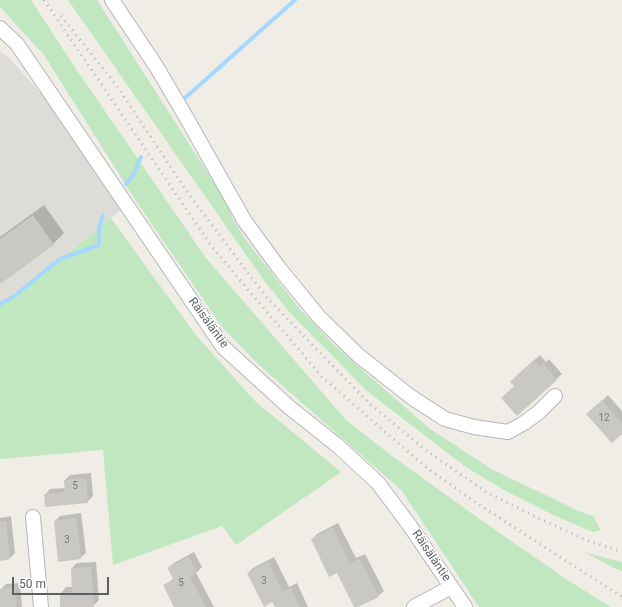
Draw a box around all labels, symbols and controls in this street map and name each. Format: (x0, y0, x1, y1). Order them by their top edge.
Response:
street label: Räisäläntie (185, 295, 231, 351)
house number: 12 (598, 412, 610, 424)
house number: 5 (72, 480, 78, 492)
street label: Räisäläntie (409, 528, 453, 584)
house number: 3 (64, 534, 70, 546)
scale bar (14, 569, 111, 595)
house number: 3 (261, 575, 267, 587)
text: 50 m (19, 577, 46, 591)
house number: 5 (178, 577, 184, 589)

